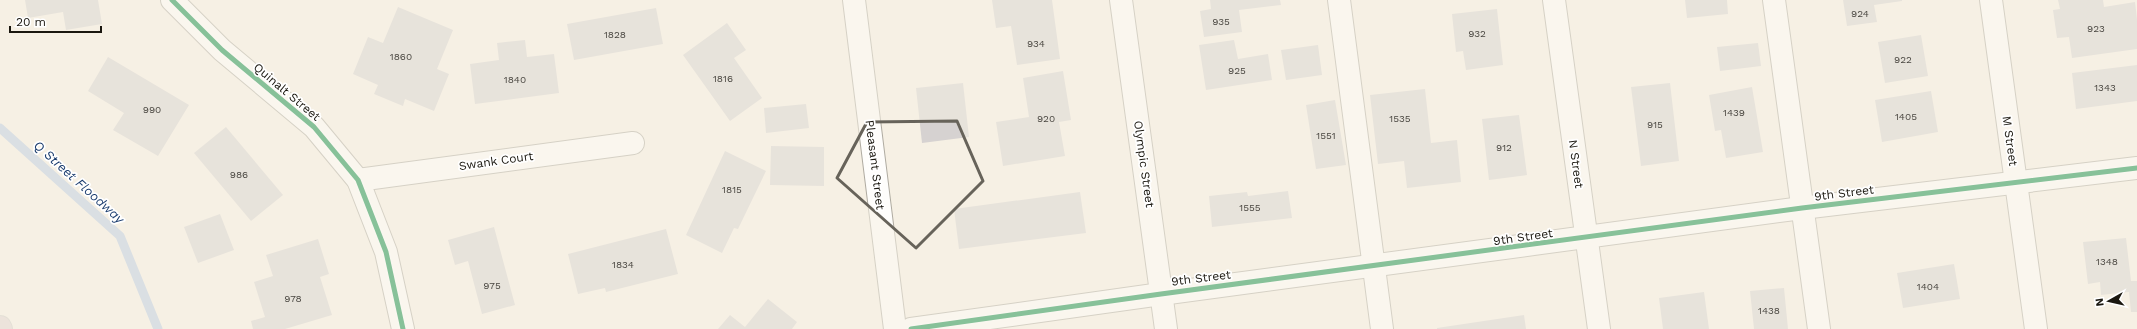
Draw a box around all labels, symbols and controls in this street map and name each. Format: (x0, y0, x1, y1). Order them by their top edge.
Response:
scale bar (10, 8, 101, 34)
house number: 924 (1851, 8, 1869, 19)
text: 20 m (16, 15, 46, 29)
house number: 935 (1212, 16, 1230, 27)
house number: 923 (2087, 23, 2105, 34)
house number: 932 (1468, 28, 1486, 39)
house number: 1828 (604, 29, 626, 40)
house number: 934 (1027, 38, 1045, 49)
house number: 1860 (390, 51, 412, 62)
house number: 922 (1894, 54, 1912, 65)
street label: Quinalt Street (251, 60, 323, 124)
house number: 925 (1228, 65, 1246, 76)
house number: 1816 (713, 73, 733, 84)
house number: 1840 (504, 74, 526, 85)
house number: 1343 (2094, 82, 2116, 93)
house number: 990 (143, 104, 161, 115)
house number: 1439 (1723, 107, 1745, 118)
house number: 1405 (1895, 111, 1917, 122)
house number: 920 (1037, 113, 1055, 124)
house number: 1535 (1389, 113, 1411, 124)
street label: M Street (2000, 115, 2020, 167)
street label: Pleasant Street (863, 119, 887, 211)
house number: 915 (1647, 119, 1663, 130)
street label: Olympic Street (1131, 120, 1157, 208)
house number: 1551 (1316, 130, 1336, 141)
water label: Q Street Floodway (31, 138, 128, 227)
street label: N Street (1566, 139, 1586, 189)
house number: 912 (1496, 142, 1512, 153)
street label: Swank Court (458, 149, 534, 173)
house number: 986 (230, 169, 248, 180)
street label: 9th Street (1813, 182, 1875, 204)
house number: 1815 (722, 184, 742, 195)
house number: 1555 (1239, 202, 1261, 213)
street label: 9th Street (1492, 226, 1554, 248)
house number: 1348 (2096, 256, 2118, 267)
house number: 1834 (612, 259, 634, 270)
street label: 9th Street (1170, 267, 1232, 289)
house number: 975 (483, 280, 501, 291)
house number: 1404 (1917, 281, 1939, 292)
north arrow (2089, 281, 2129, 321)
house number: 978 (284, 293, 302, 304)
text: N (2093, 297, 2107, 307)
house number: 1438 (1758, 305, 1780, 316)

